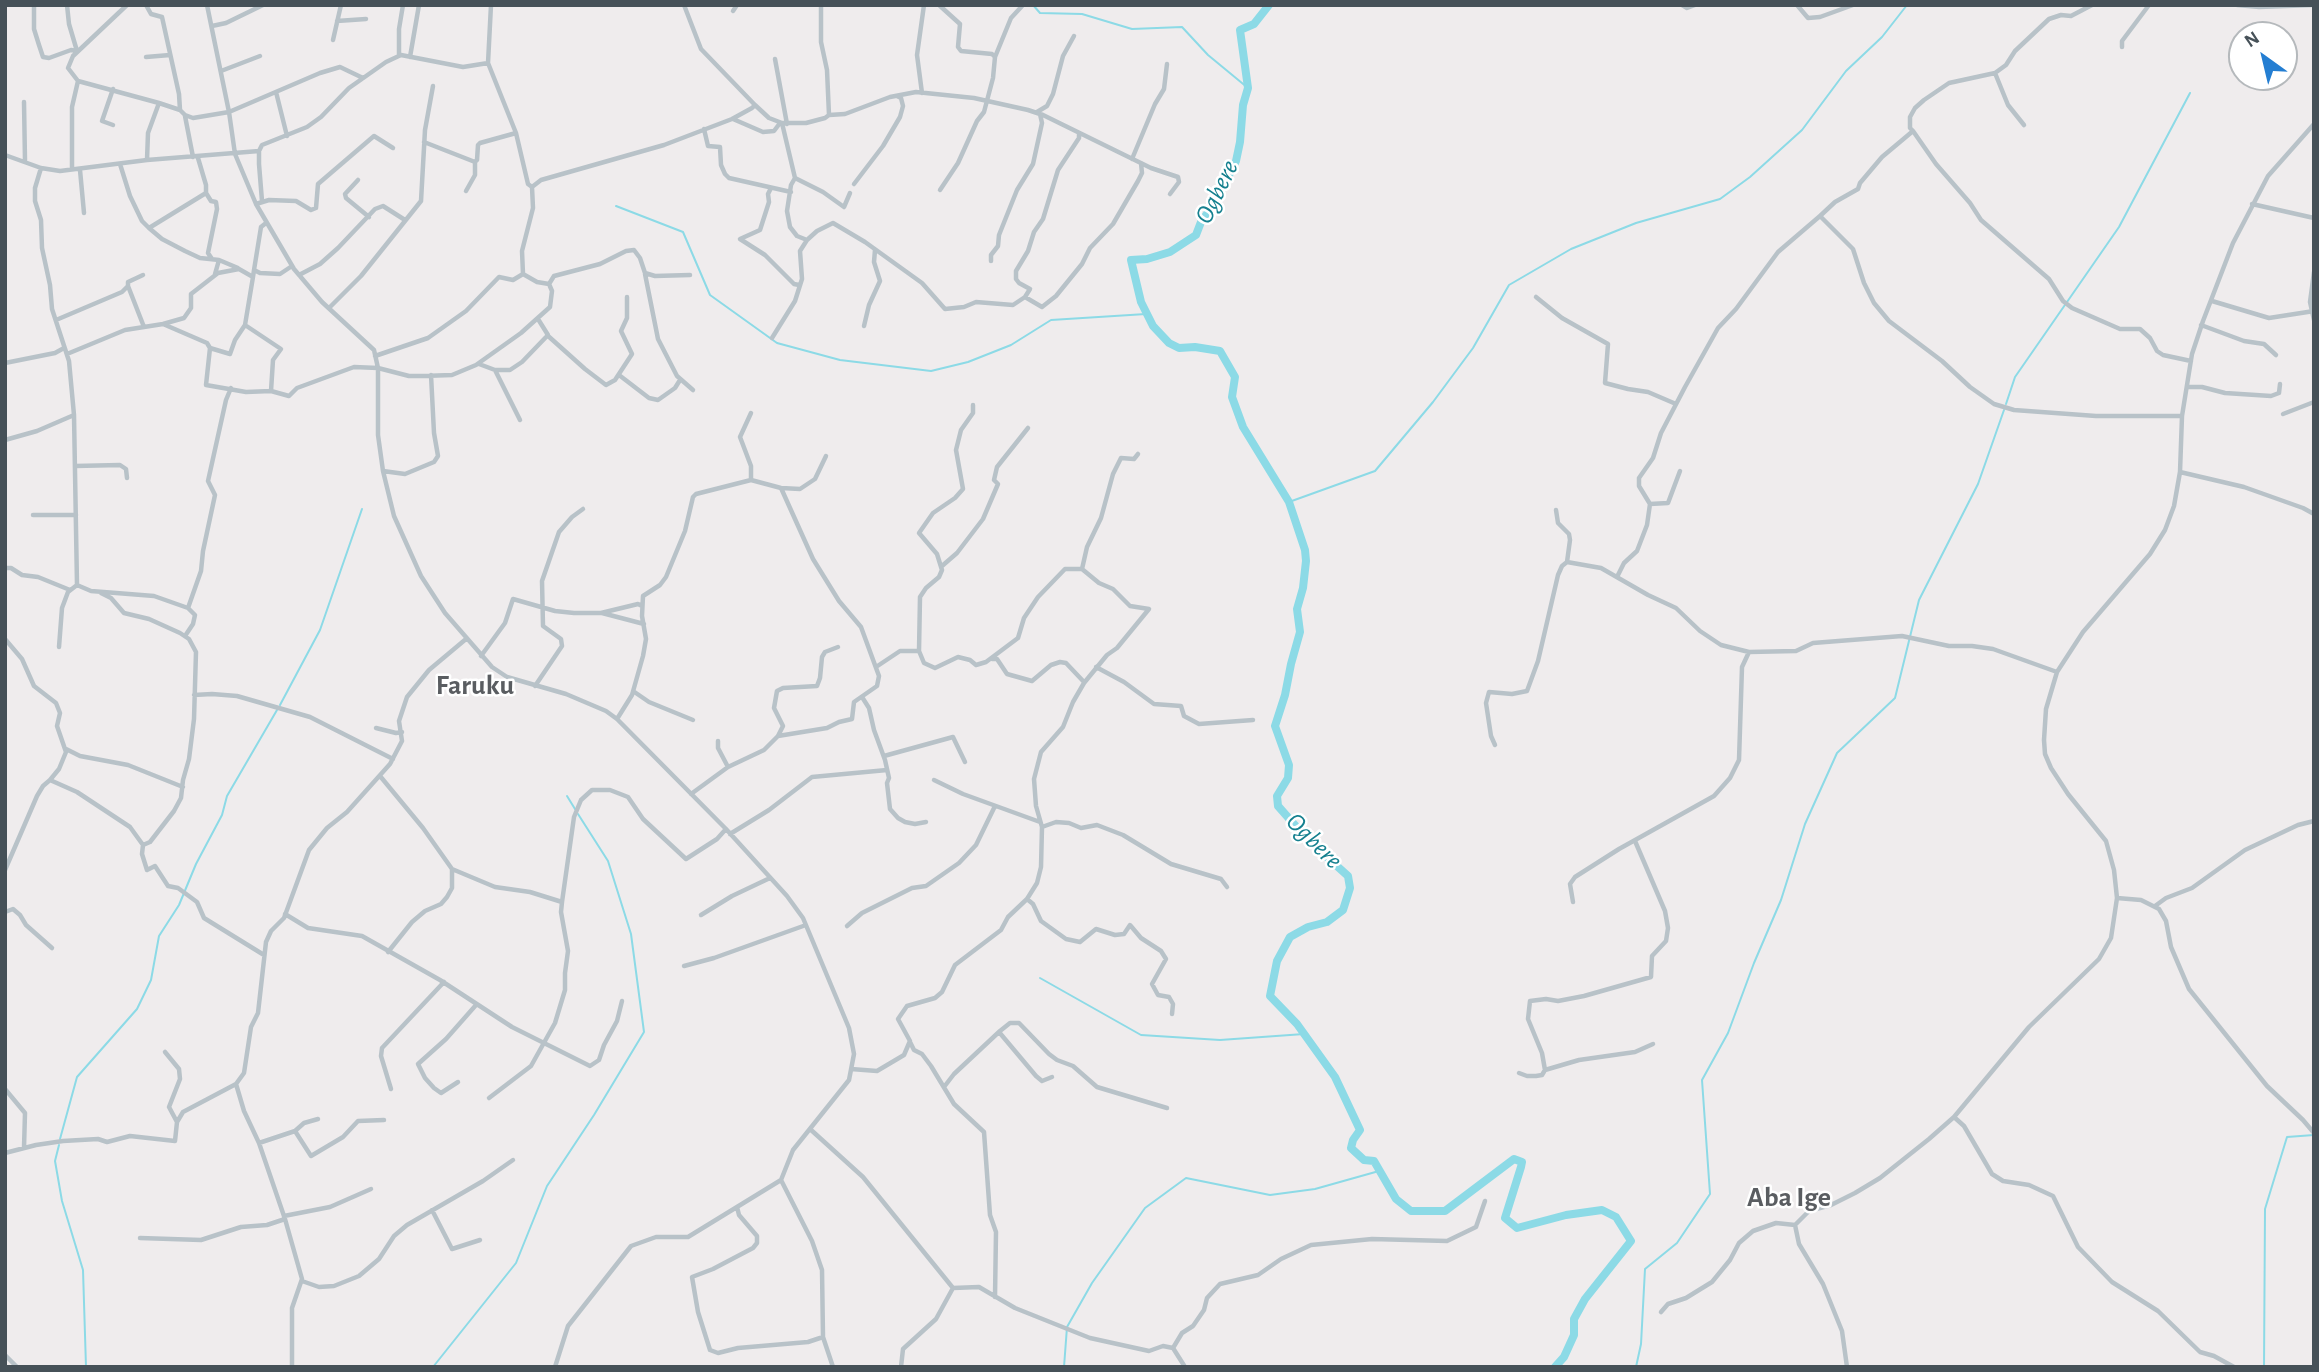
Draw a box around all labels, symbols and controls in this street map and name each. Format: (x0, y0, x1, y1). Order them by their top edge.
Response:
north arrow (2228, 21, 2298, 91)
text: N (2241, 28, 2263, 51)
water label: Ogbere (1188, 155, 1246, 229)
district label: Faruku (436, 669, 514, 703)
water label: Ogbere (1279, 806, 1349, 876)
district label: Aba Ige (1747, 1181, 1831, 1215)

